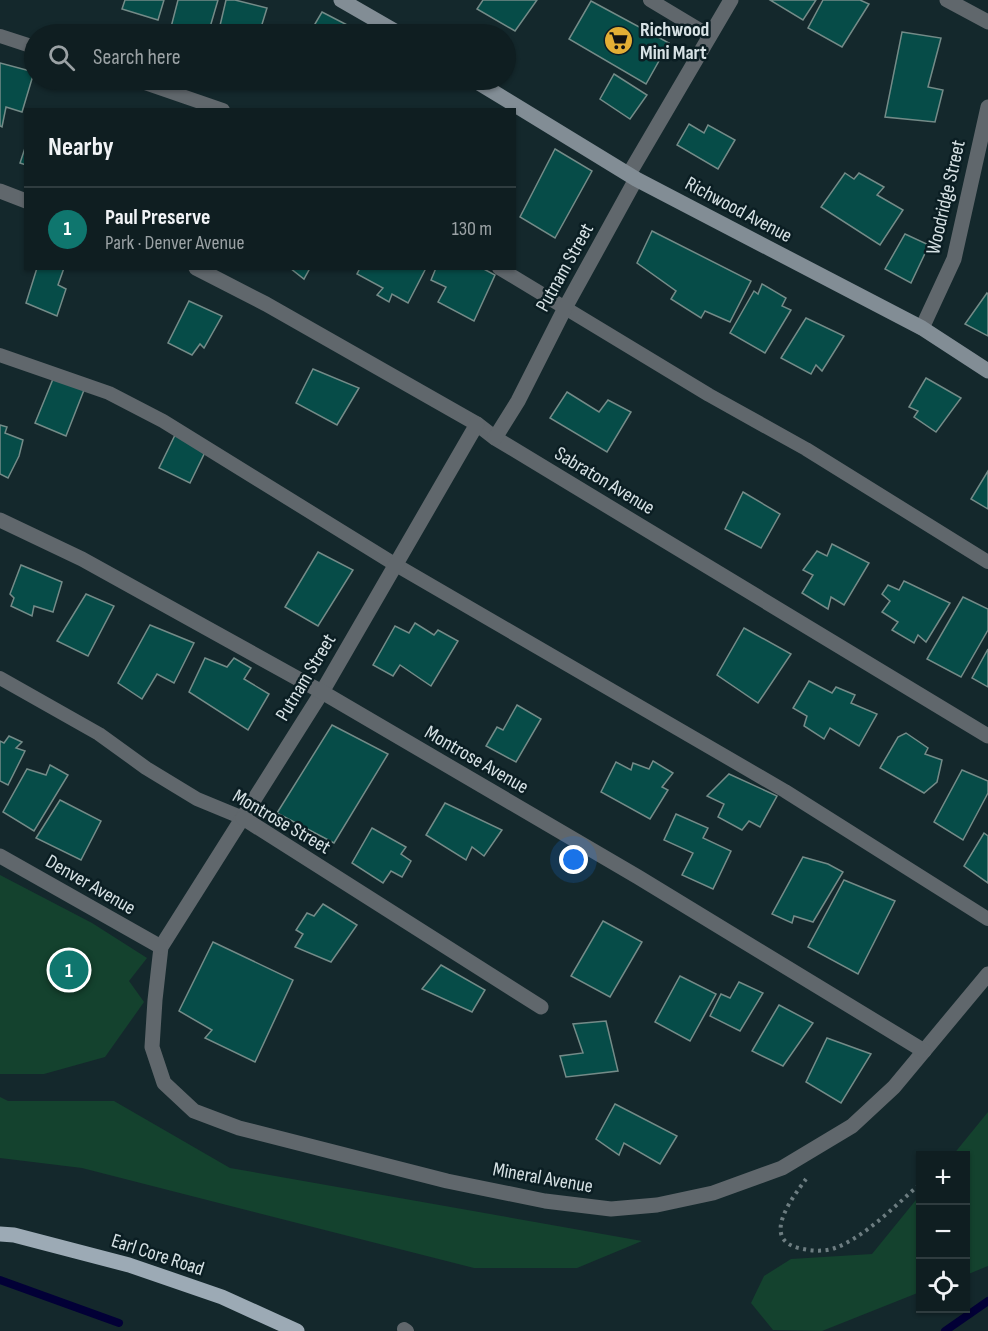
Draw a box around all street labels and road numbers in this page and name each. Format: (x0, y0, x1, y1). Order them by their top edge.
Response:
street label: Woodridge Street (921, 138, 971, 257)
street label: Richwood Avenue (681, 172, 796, 248)
street label: Putnam Street (531, 219, 599, 316)
street label: Sabraton Avenue (550, 442, 659, 520)
street label: Putnam Street (270, 630, 341, 725)
street label: Montrose Avenue (420, 720, 533, 799)
street label: Montrose Street (228, 784, 335, 860)
street label: Denver Avenue (41, 850, 140, 920)
street label: Mineral Avenue (491, 1157, 595, 1199)
street label: Earl Core Road (108, 1229, 207, 1281)

